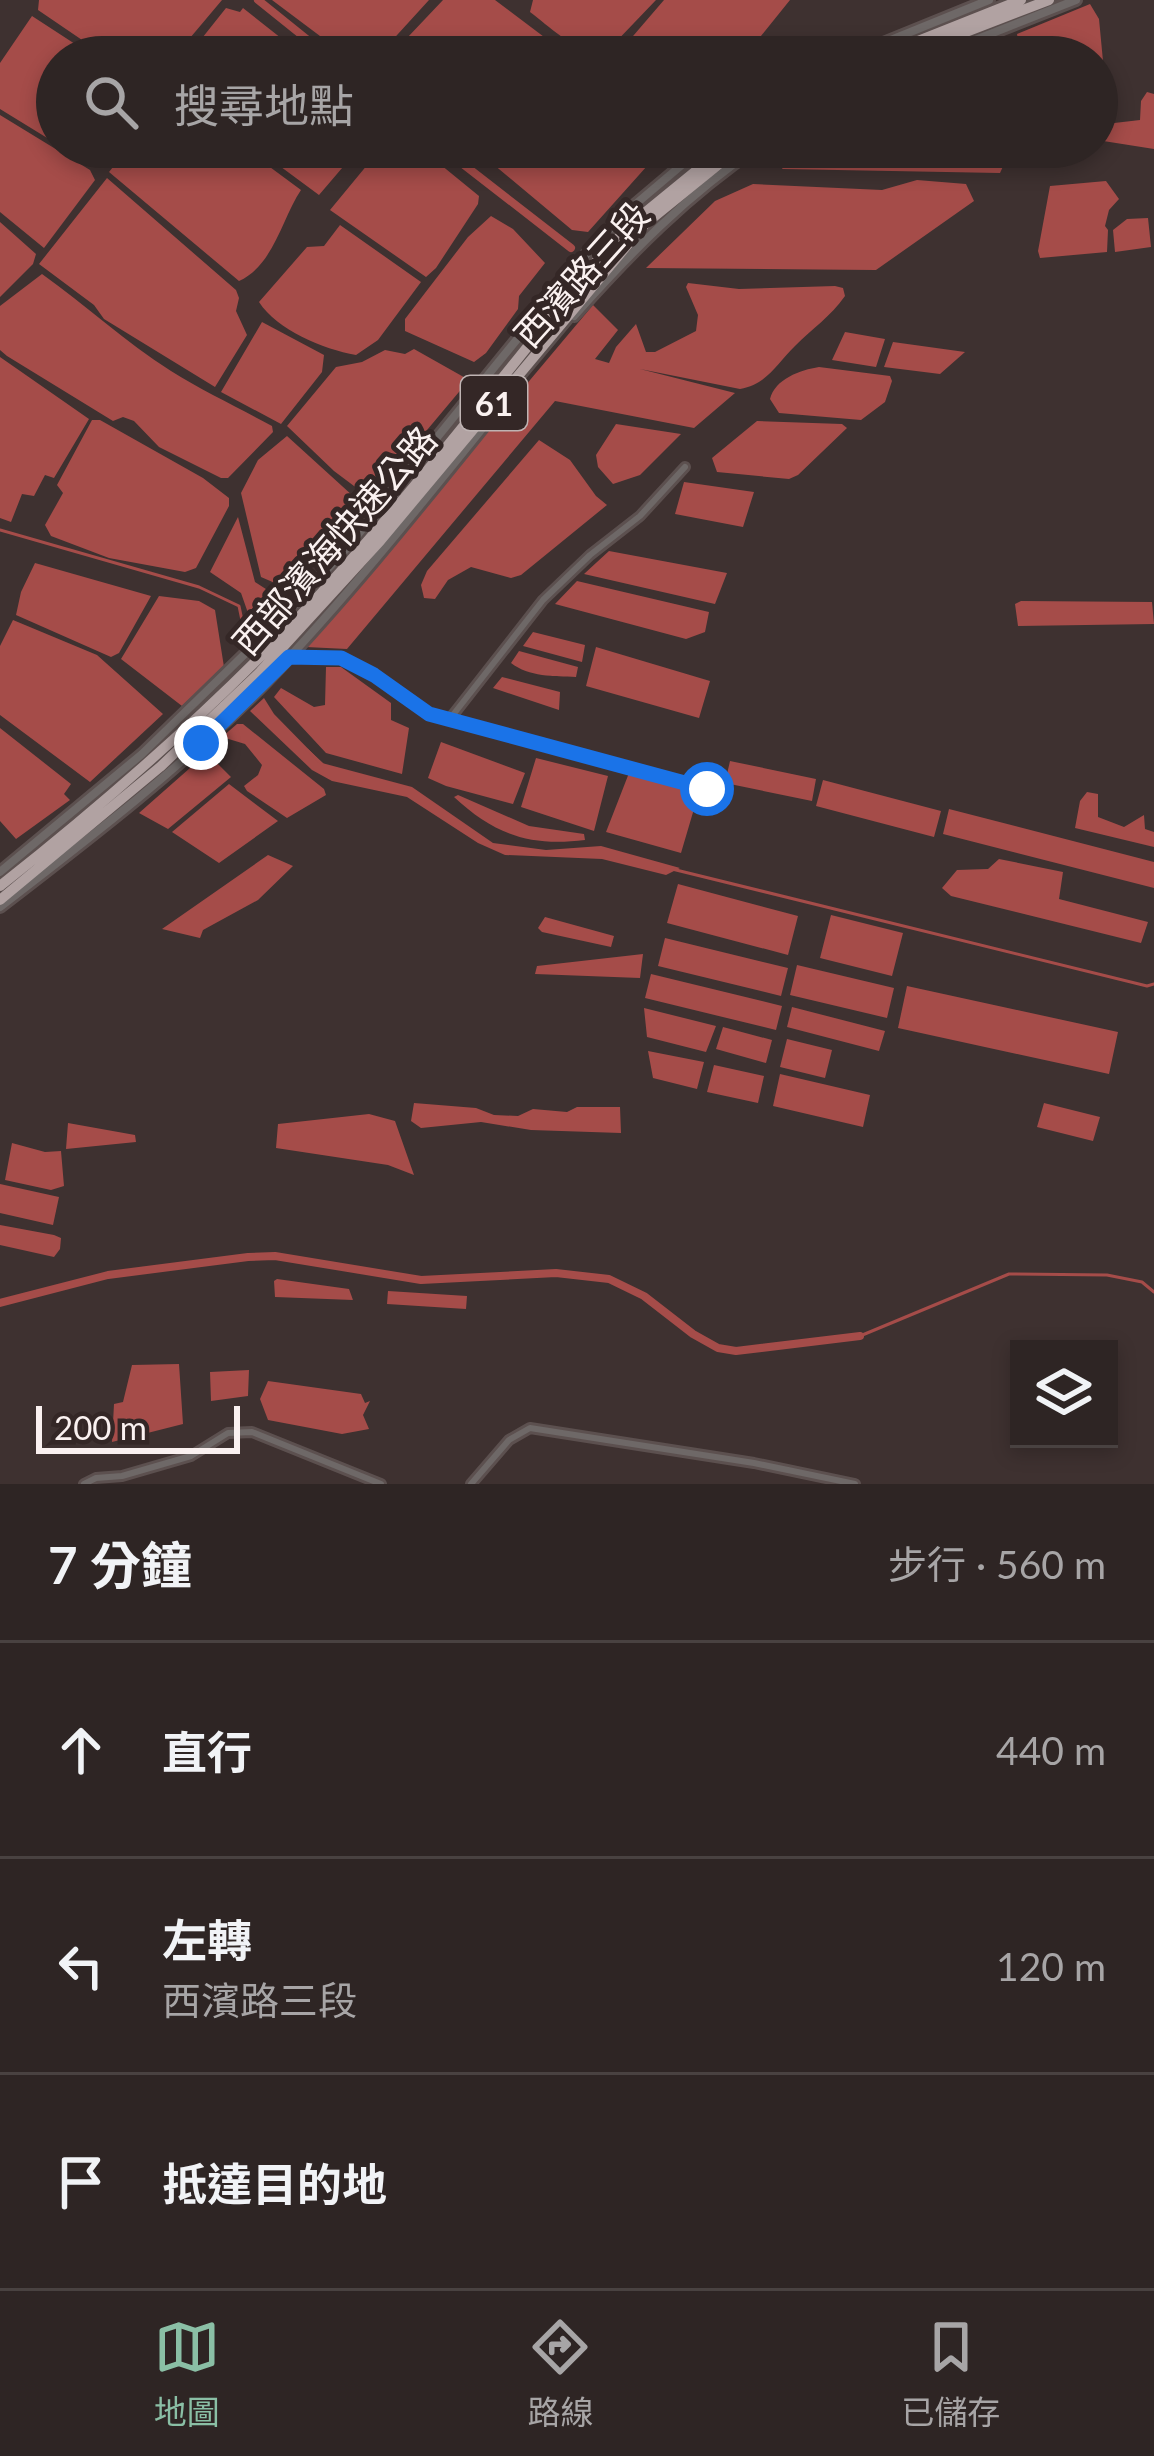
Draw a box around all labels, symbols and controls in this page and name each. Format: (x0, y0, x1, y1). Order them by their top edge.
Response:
search box (36, 36, 1118, 168)
icon: search (78, 69, 144, 135)
text: 搜尋地點 (174, 78, 354, 132)
street label: 西濱路三段 (504, 192, 658, 356)
road number: 61 (461, 376, 527, 430)
street label: 西部濱海快速公路 (223, 417, 445, 663)
route end (174, 716, 228, 770)
route start (680, 762, 734, 816)
map controls (1010, 1340, 1118, 1448)
button: layers (1010, 1340, 1118, 1448)
scale bar (36, 1400, 240, 1453)
text: 200 m (54, 1407, 147, 1447)
text: 7 分鐘 (48, 1534, 192, 1595)
text: 步行 · 560 m (888, 1541, 1106, 1587)
icon: ahead (48, 1717, 114, 1783)
text: 直行 (162, 1725, 252, 1779)
text: 440 m (996, 1727, 1106, 1773)
text: 左轉 (162, 1913, 252, 1967)
icon: left (48, 1933, 114, 1999)
text: 120 m (996, 1943, 1106, 1989)
text: 西濱路三段 (162, 1977, 357, 2023)
icon: arrive (48, 2149, 114, 2215)
text: 抵達目的地 (162, 2157, 387, 2211)
tab: 地圖 (154, 2314, 220, 2434)
tab: 路線 (527, 2314, 593, 2434)
tab: 已儲存 (901, 2314, 1000, 2434)

